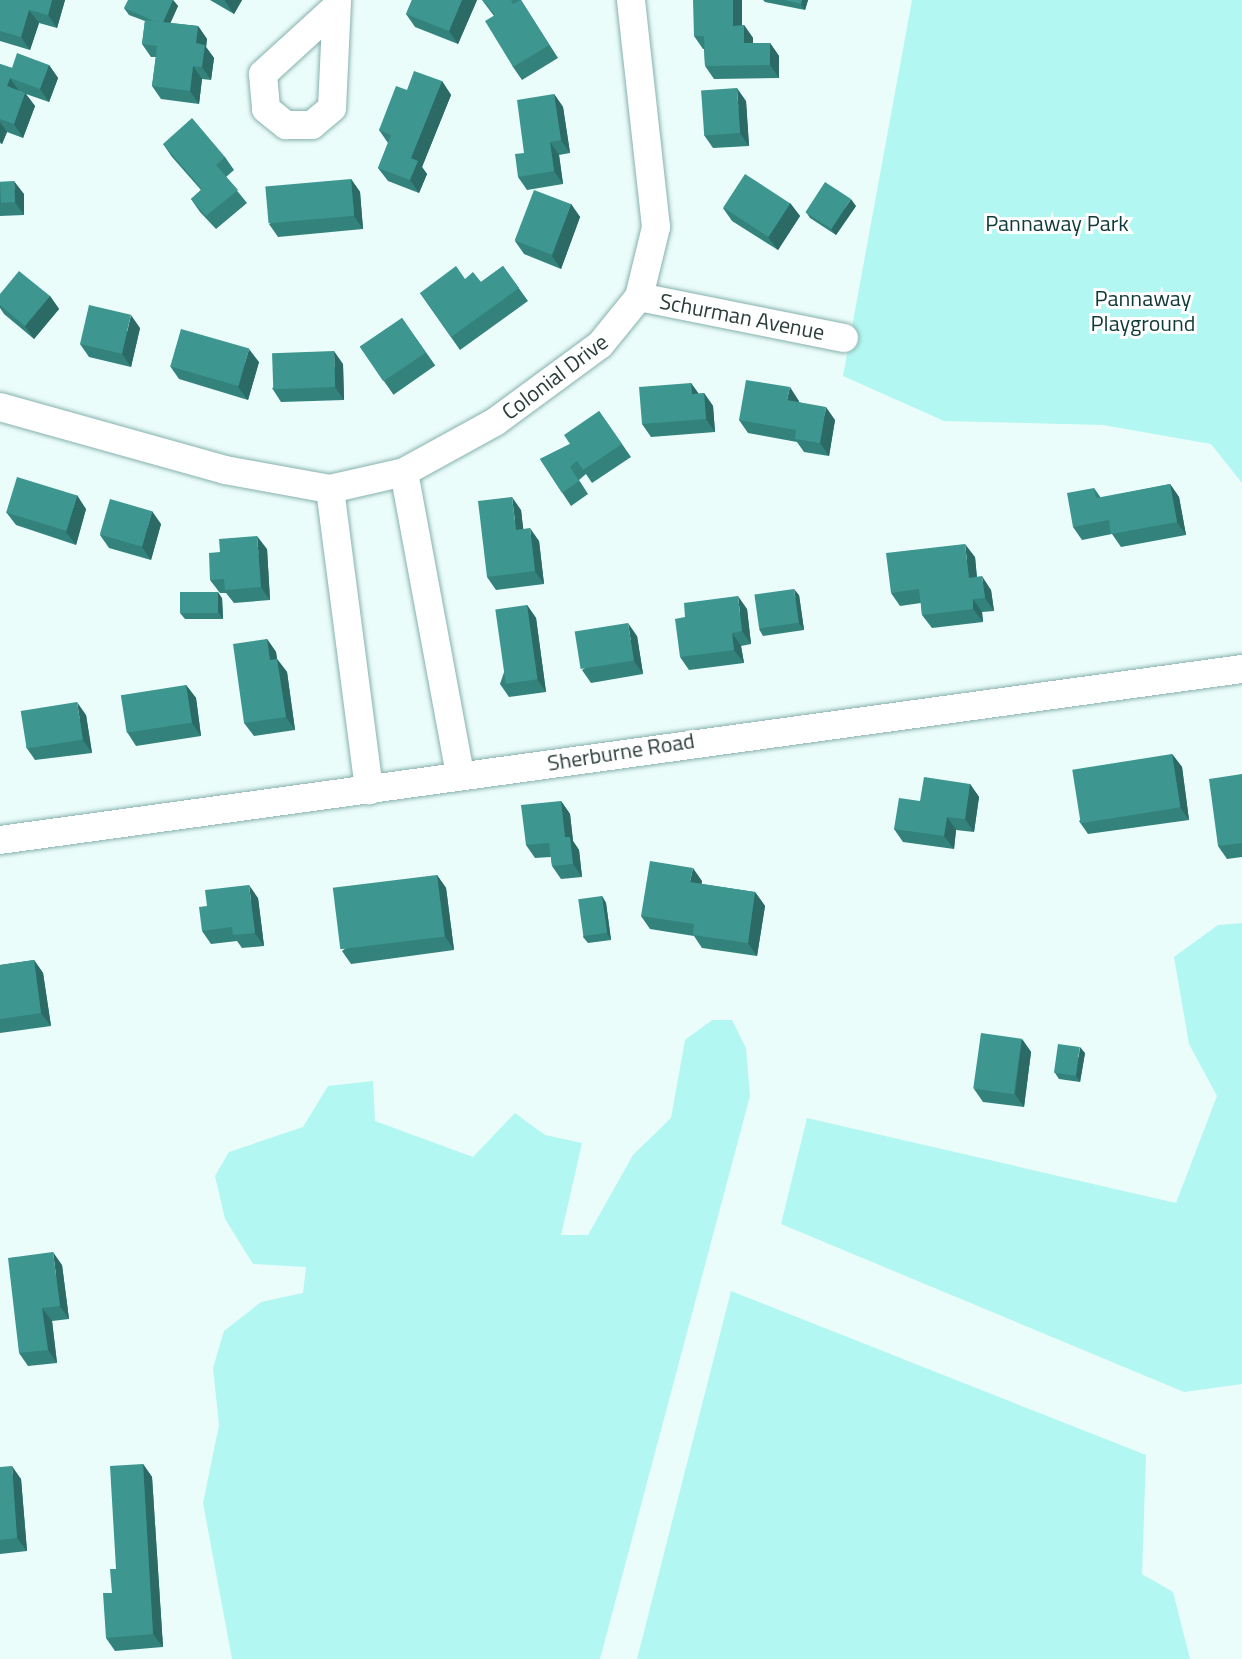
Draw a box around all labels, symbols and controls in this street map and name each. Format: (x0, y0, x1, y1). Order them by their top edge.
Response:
park label: Pannaway Park (985, 211, 1129, 237)
park label: Pannaway Playground (1091, 285, 1195, 336)
street label: Schurman Avenue (657, 288, 827, 346)
street label: Colonial Drive (497, 329, 613, 425)
street label: Sherburne Road (545, 727, 697, 777)

